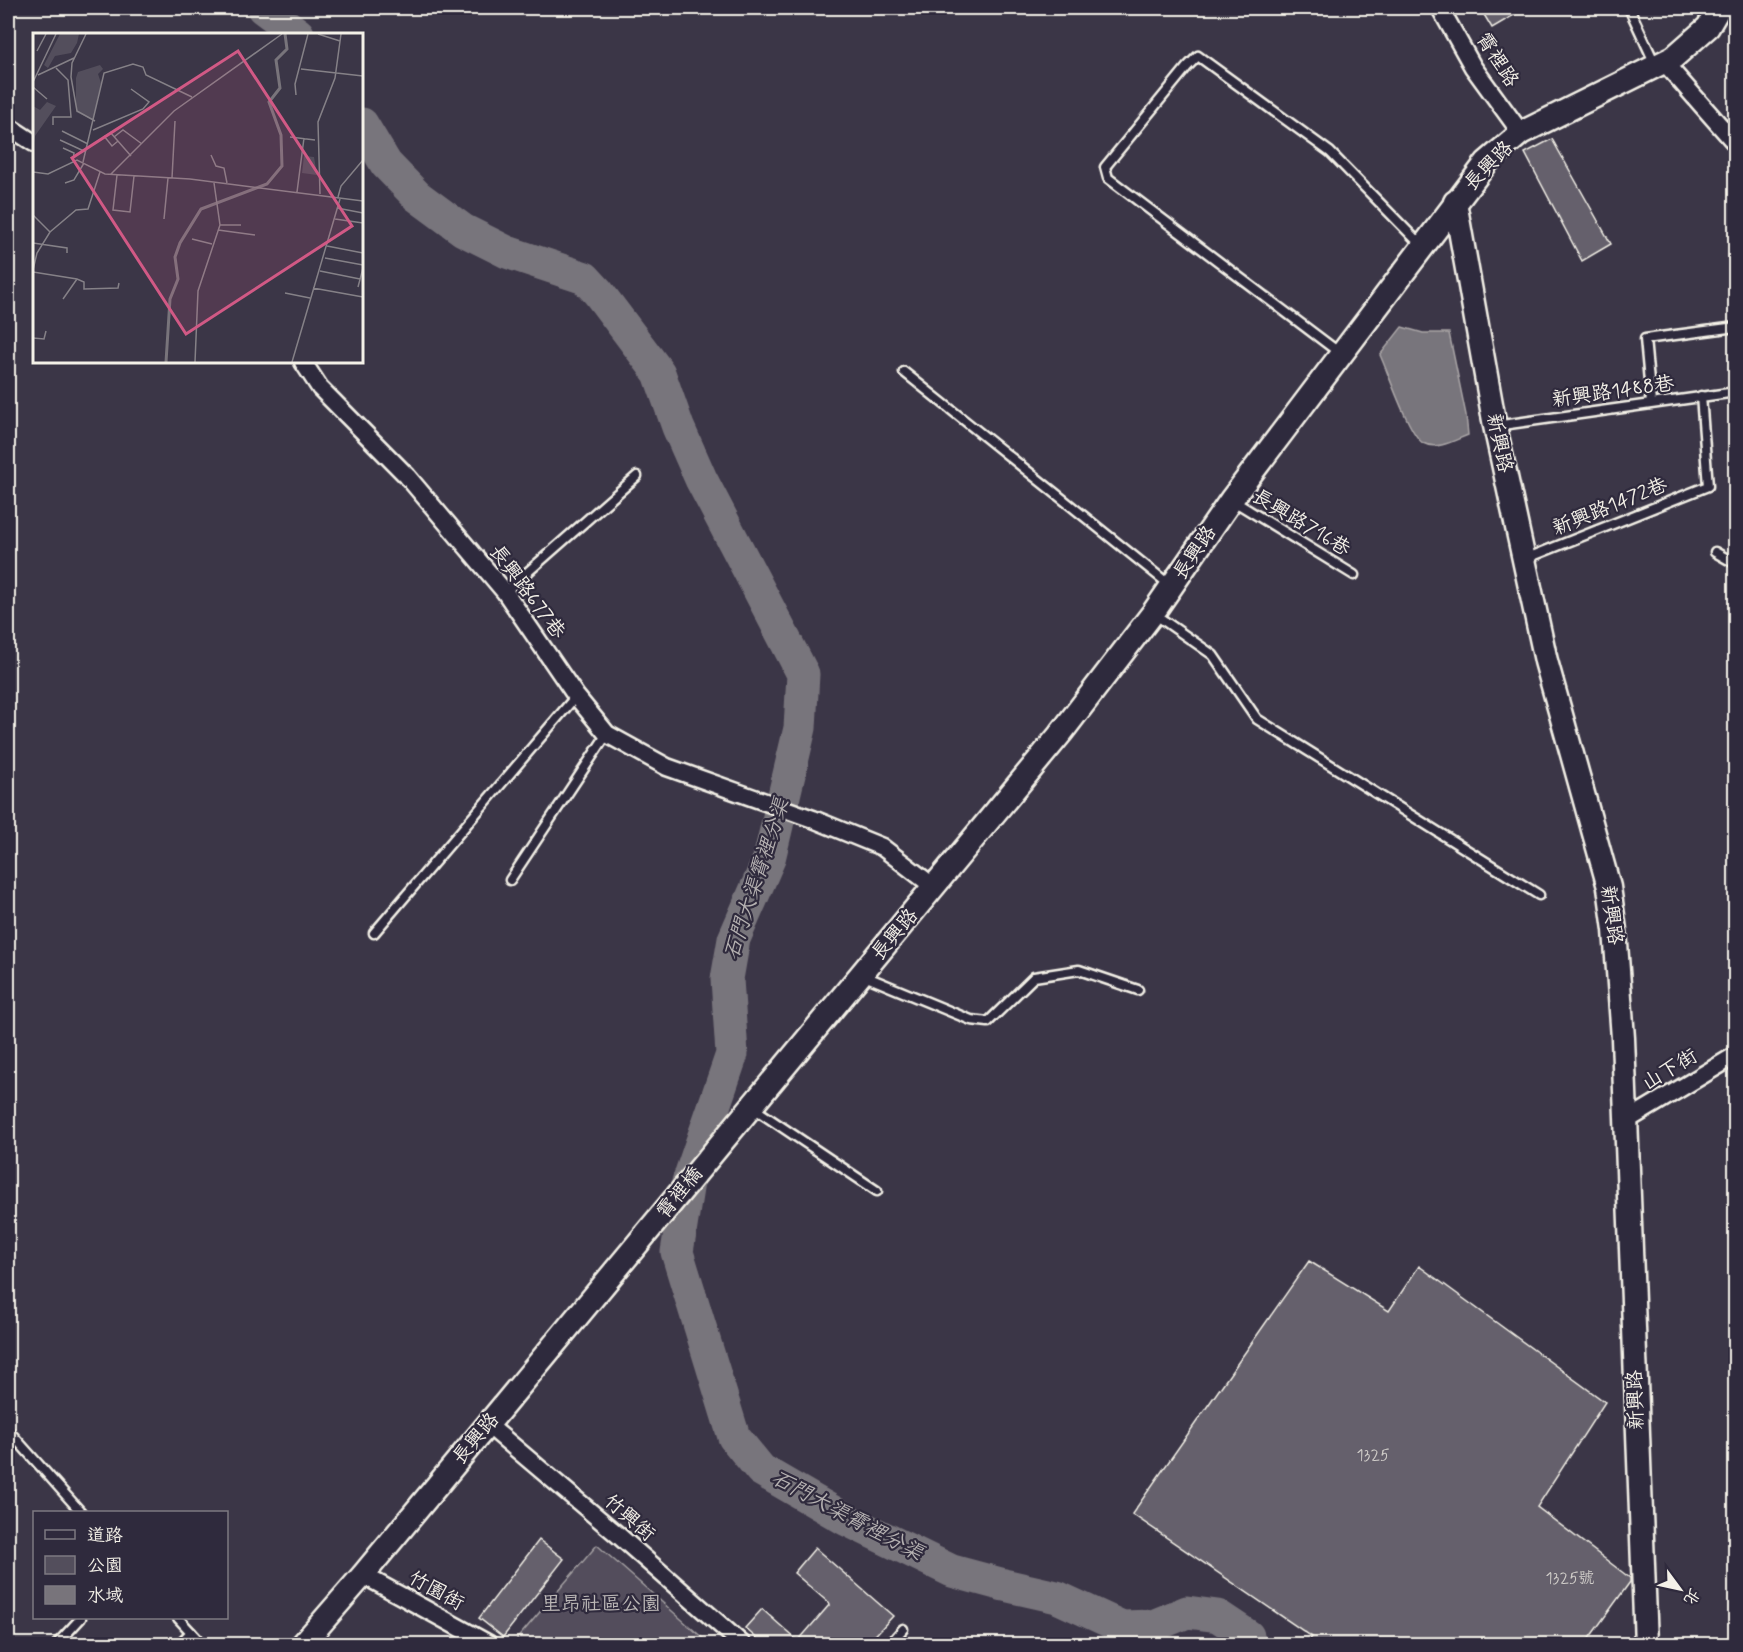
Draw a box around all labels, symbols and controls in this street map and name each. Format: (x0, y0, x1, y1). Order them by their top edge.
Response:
street label: 霄裡路 (1469, 27, 1525, 93)
inset map (33, 33, 363, 363)
street label: 長興路 (1458, 134, 1520, 197)
street label: 新興路1488巷 (1550, 370, 1677, 414)
street label: 新興路 (1480, 411, 1519, 476)
street label: 新興路1472巷 (1548, 471, 1673, 542)
street label: 長興路716巷 (1247, 483, 1356, 563)
street label: 長興路 (1167, 520, 1224, 585)
street label: 長興路677巷 (483, 539, 572, 645)
water label: 石門大渠霄裡分渠 (718, 793, 797, 963)
street label: 新興路 (1593, 883, 1629, 948)
street label: 長興路 (865, 903, 925, 967)
street label: 山下街 (1637, 1043, 1703, 1097)
street label: 霄裡橋 (651, 1161, 709, 1225)
street label: 新興路 (1621, 1369, 1651, 1430)
street label: 長興路 (446, 1407, 506, 1471)
house number: 1325 (1356, 1445, 1390, 1466)
water label: 石門大渠霄裡分渠 (766, 1464, 930, 1569)
street label: 竹興街 (598, 1488, 660, 1548)
legend (33, 1511, 228, 1619)
text: 道路 (87, 1524, 123, 1548)
text: 公園 (87, 1554, 123, 1578)
north arrow (1650, 1559, 1710, 1619)
street label: 竹園街 (403, 1565, 469, 1617)
house number: 1325號 (1545, 1568, 1595, 1589)
text: 水域 (87, 1584, 123, 1608)
text: 北 (1678, 1584, 1704, 1609)
park label: 里昂社區公園 (541, 1591, 661, 1618)

